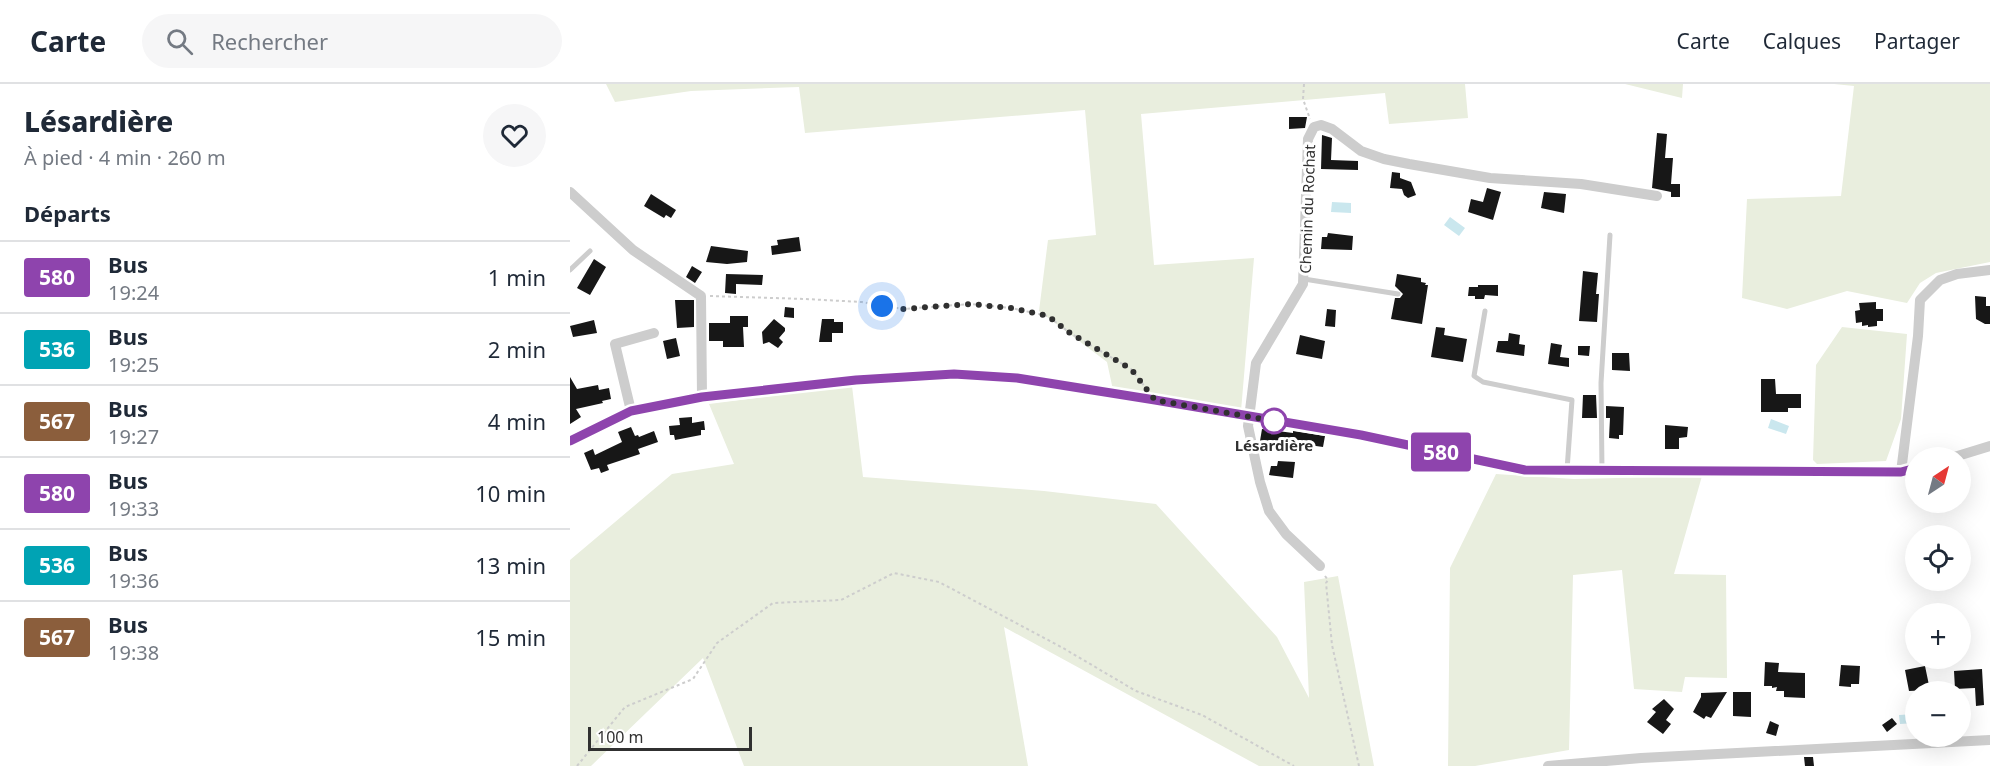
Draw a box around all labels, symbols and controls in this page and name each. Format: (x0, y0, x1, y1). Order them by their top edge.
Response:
search box (142, 14, 562, 68)
text: Carte (30, 22, 106, 60)
icon: search (163, 25, 196, 58)
text: Rechercher (211, 26, 328, 56)
text: Carte (1677, 27, 1730, 55)
text: Calques (1763, 27, 1841, 55)
text: Partager (1874, 27, 1960, 55)
text: Lésardière (24, 102, 173, 140)
button: heart (483, 104, 546, 167)
street label: Chemin du Rochat (1295, 143, 1319, 274)
text: À pied · 4 min · 260 m (24, 144, 226, 171)
text: Départs (24, 198, 111, 228)
text: Bus (108, 249, 148, 279)
text: 1 min (488, 262, 546, 292)
text: 580 (39, 263, 75, 291)
text: 19:24 (108, 279, 159, 306)
your location (867, 291, 897, 321)
text: Bus (108, 321, 148, 351)
text: 2 min (488, 334, 546, 364)
text: 536 (39, 335, 75, 363)
text: 19:25 (108, 351, 159, 378)
text: Bus (108, 393, 148, 423)
text: 4 min (488, 406, 546, 436)
text: 567 (39, 407, 75, 435)
marker: Lésardière (1261, 408, 1287, 434)
text: 19:27 (108, 423, 159, 450)
line badge: 580 (1406, 432, 1476, 472)
place label: Lésardière (1235, 435, 1313, 455)
text: 580 (1423, 438, 1459, 466)
north arrow (1905, 447, 1971, 513)
map controls (1905, 447, 1971, 747)
text: Bus (108, 465, 148, 495)
text: 10 min (475, 478, 546, 508)
text: 580 (39, 479, 75, 507)
text: 19:33 (108, 495, 159, 522)
button: locate (1905, 525, 1971, 591)
text: Bus (108, 537, 148, 567)
text: 13 min (475, 550, 546, 580)
text: 536 (39, 551, 75, 579)
text: 19:36 (108, 567, 159, 594)
button: + (1905, 603, 1971, 669)
text: Bus (108, 609, 148, 639)
text: 15 min (475, 622, 546, 652)
text: 567 (39, 623, 75, 651)
text: 19:38 (108, 639, 159, 666)
button: − (1905, 681, 1971, 747)
scale bar (588, 724, 752, 752)
text: 100 m (597, 726, 644, 748)

